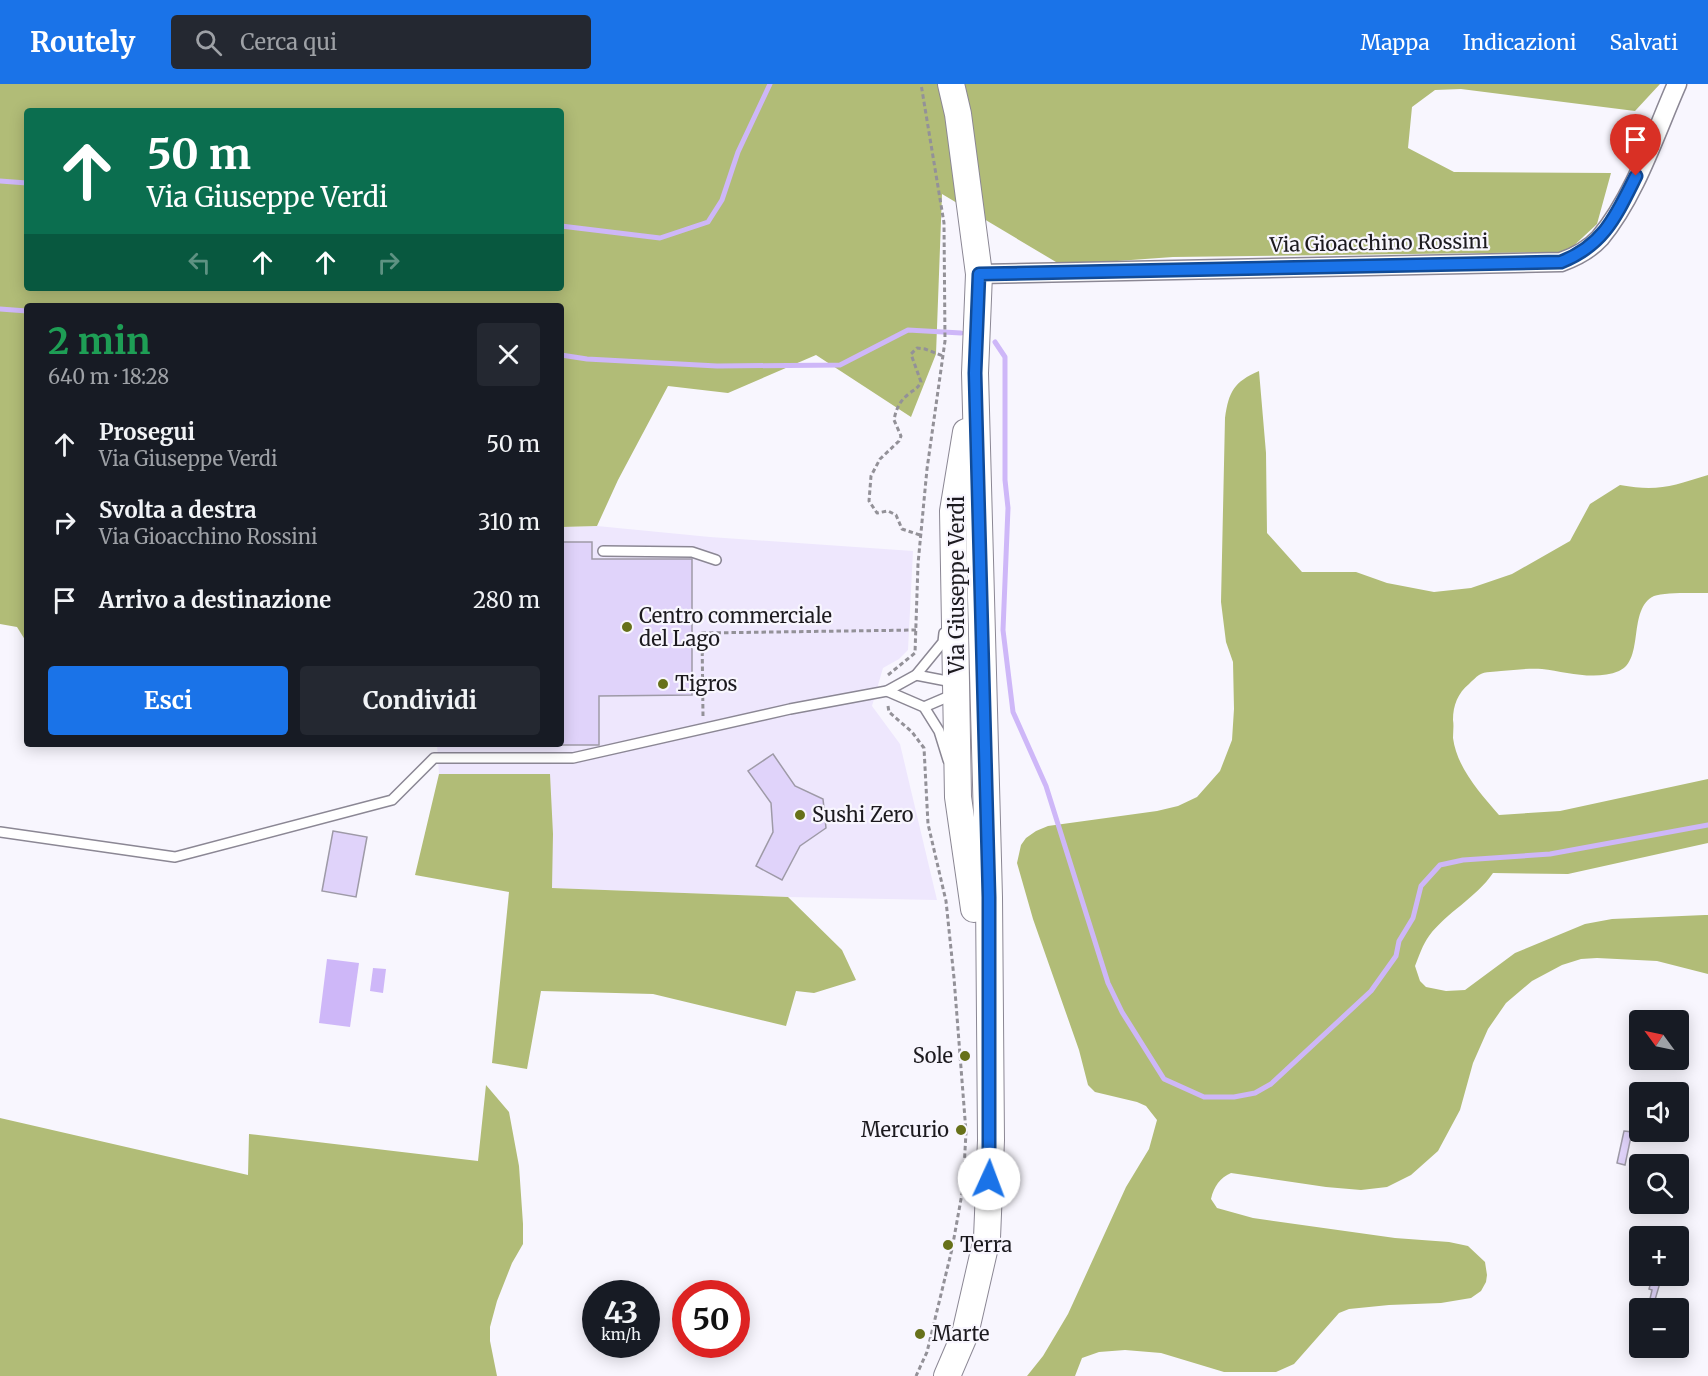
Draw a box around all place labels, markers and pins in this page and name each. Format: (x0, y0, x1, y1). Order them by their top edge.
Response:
pin (1610, 114, 1661, 176)
place label: Centro commerciale del Lago (639, 603, 832, 651)
marker: Centro commerciale del Lago (620, 620, 634, 634)
place label: Tigros (675, 671, 737, 696)
marker: Tigros (656, 677, 670, 691)
place label: Sushi Zero (812, 802, 914, 827)
marker: Sushi Zero (793, 808, 807, 822)
place label: Sole (913, 1043, 953, 1068)
marker: Sole (958, 1049, 972, 1063)
place label: Mercurio (861, 1117, 949, 1142)
marker: Mercurio (954, 1123, 968, 1137)
place label: Terra (960, 1232, 1013, 1257)
marker: Terra (941, 1238, 955, 1252)
place label: Marte (932, 1321, 989, 1346)
marker: Marte (913, 1327, 927, 1341)

